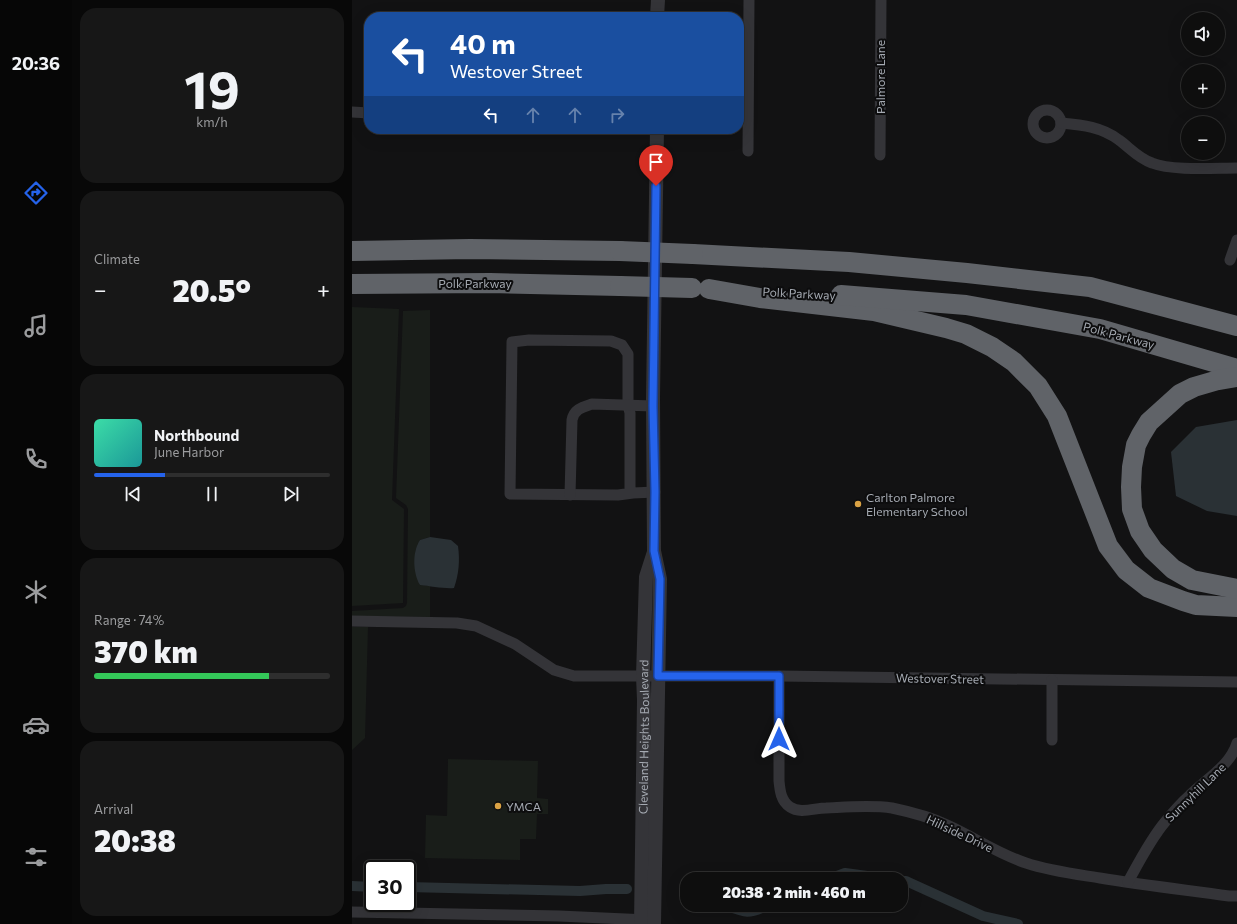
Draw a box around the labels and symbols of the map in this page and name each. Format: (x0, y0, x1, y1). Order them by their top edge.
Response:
street label: Palmore Lane (873, 40, 887, 114)
pin (639, 145, 673, 186)
street label: Polk Parkway (438, 276, 512, 290)
street label: Polk Parkway (762, 284, 836, 302)
street label: Polk Parkway (1082, 319, 1156, 351)
place label: Carlton Palmore Elementary School (866, 490, 968, 518)
marker: Carlton Palmore Elementary School (853, 499, 863, 509)
street label: Cleveland Heights Boulevard (635, 660, 651, 814)
street label: Westover Street (896, 670, 984, 686)
position arrow (758, 718, 800, 760)
street label: Sunnyhill Lane (1162, 760, 1228, 824)
place label: YMCA (506, 799, 541, 813)
marker: YMCA (493, 801, 503, 811)
street label: Hillside Drive (925, 812, 995, 854)
speed limit sign: 30 (364, 860, 416, 912)

